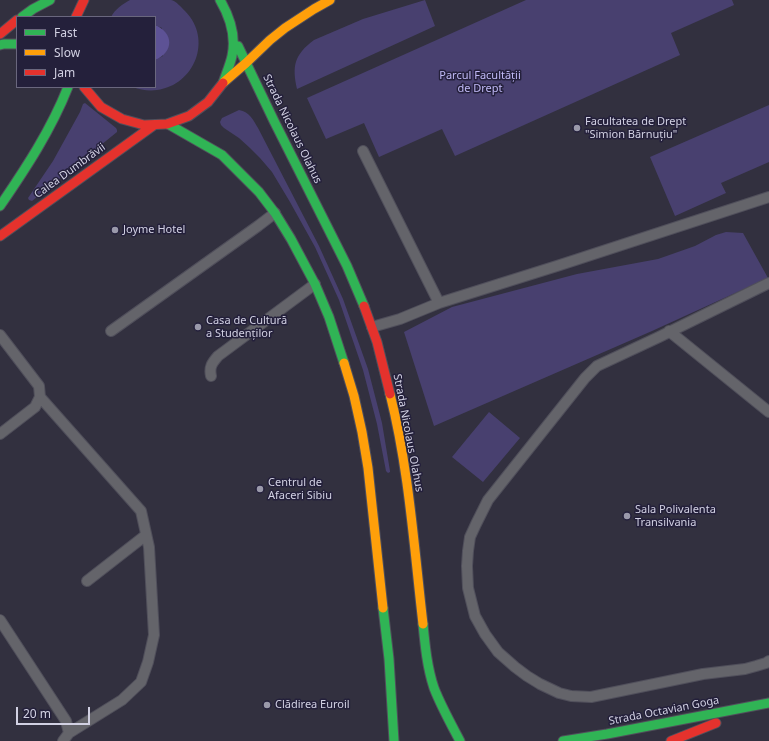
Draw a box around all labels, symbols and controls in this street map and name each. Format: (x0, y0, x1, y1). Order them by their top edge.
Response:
legend (16, 16, 156, 88)
text: Fast (54, 24, 77, 41)
text: Slow (54, 44, 80, 61)
text: Jam (54, 64, 75, 81)
park label: Parcul Facultății de Drept (439, 69, 521, 95)
street label: Strada Nicolaus Olahus (260, 72, 324, 186)
place label: Facultatea de Drept "Simion Bărnuțiu" (585, 115, 686, 141)
marker: Facultatea de Drept "Simion Bărnuțiu" (572, 123, 582, 133)
street label: Calea Dumbrăvii (32, 141, 108, 201)
place label: Joyme Hotel (123, 223, 185, 237)
marker: Joyme Hotel (110, 225, 120, 235)
place label: Casa de Cultură a Studenților (206, 314, 287, 340)
marker: Casa de Cultură a Studenților (193, 322, 203, 332)
street label: Strada Nicolaus Olahus (390, 373, 426, 493)
place label: Centrul de Afaceri Sibiu (268, 476, 332, 502)
marker: Centrul de Afaceri Sibiu (255, 484, 265, 494)
place label: Sala Polivalenta Transilvania (635, 503, 716, 529)
marker: Sala Polivalenta Transilvania (622, 511, 632, 521)
street label: Strada Octavian Goga (608, 694, 720, 728)
place label: Clădirea Euroil (275, 698, 350, 712)
scale bar (18, 699, 92, 725)
marker: Clădirea Euroil (262, 700, 272, 710)
text: 20 m (23, 705, 51, 722)

